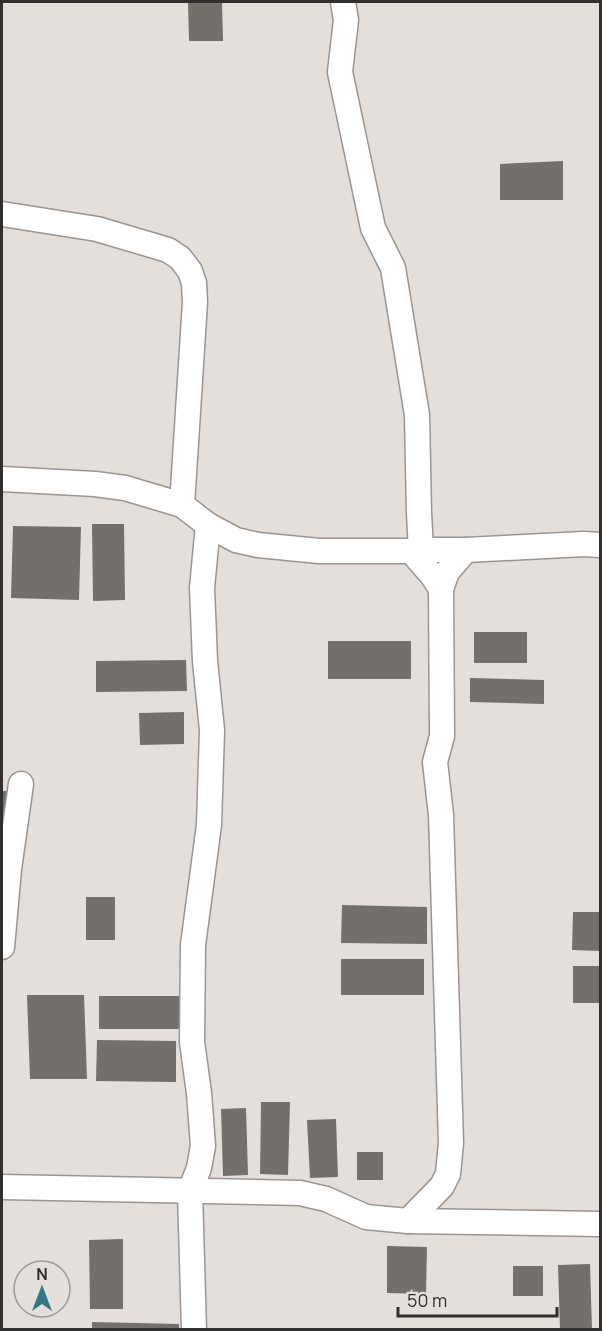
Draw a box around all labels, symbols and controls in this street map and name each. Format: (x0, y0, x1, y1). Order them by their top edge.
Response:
north arrow (12, 1259, 72, 1319)
text: N (36, 1263, 48, 1285)
scale bar (398, 1280, 557, 1318)
text: 50 m (407, 1288, 447, 1312)

